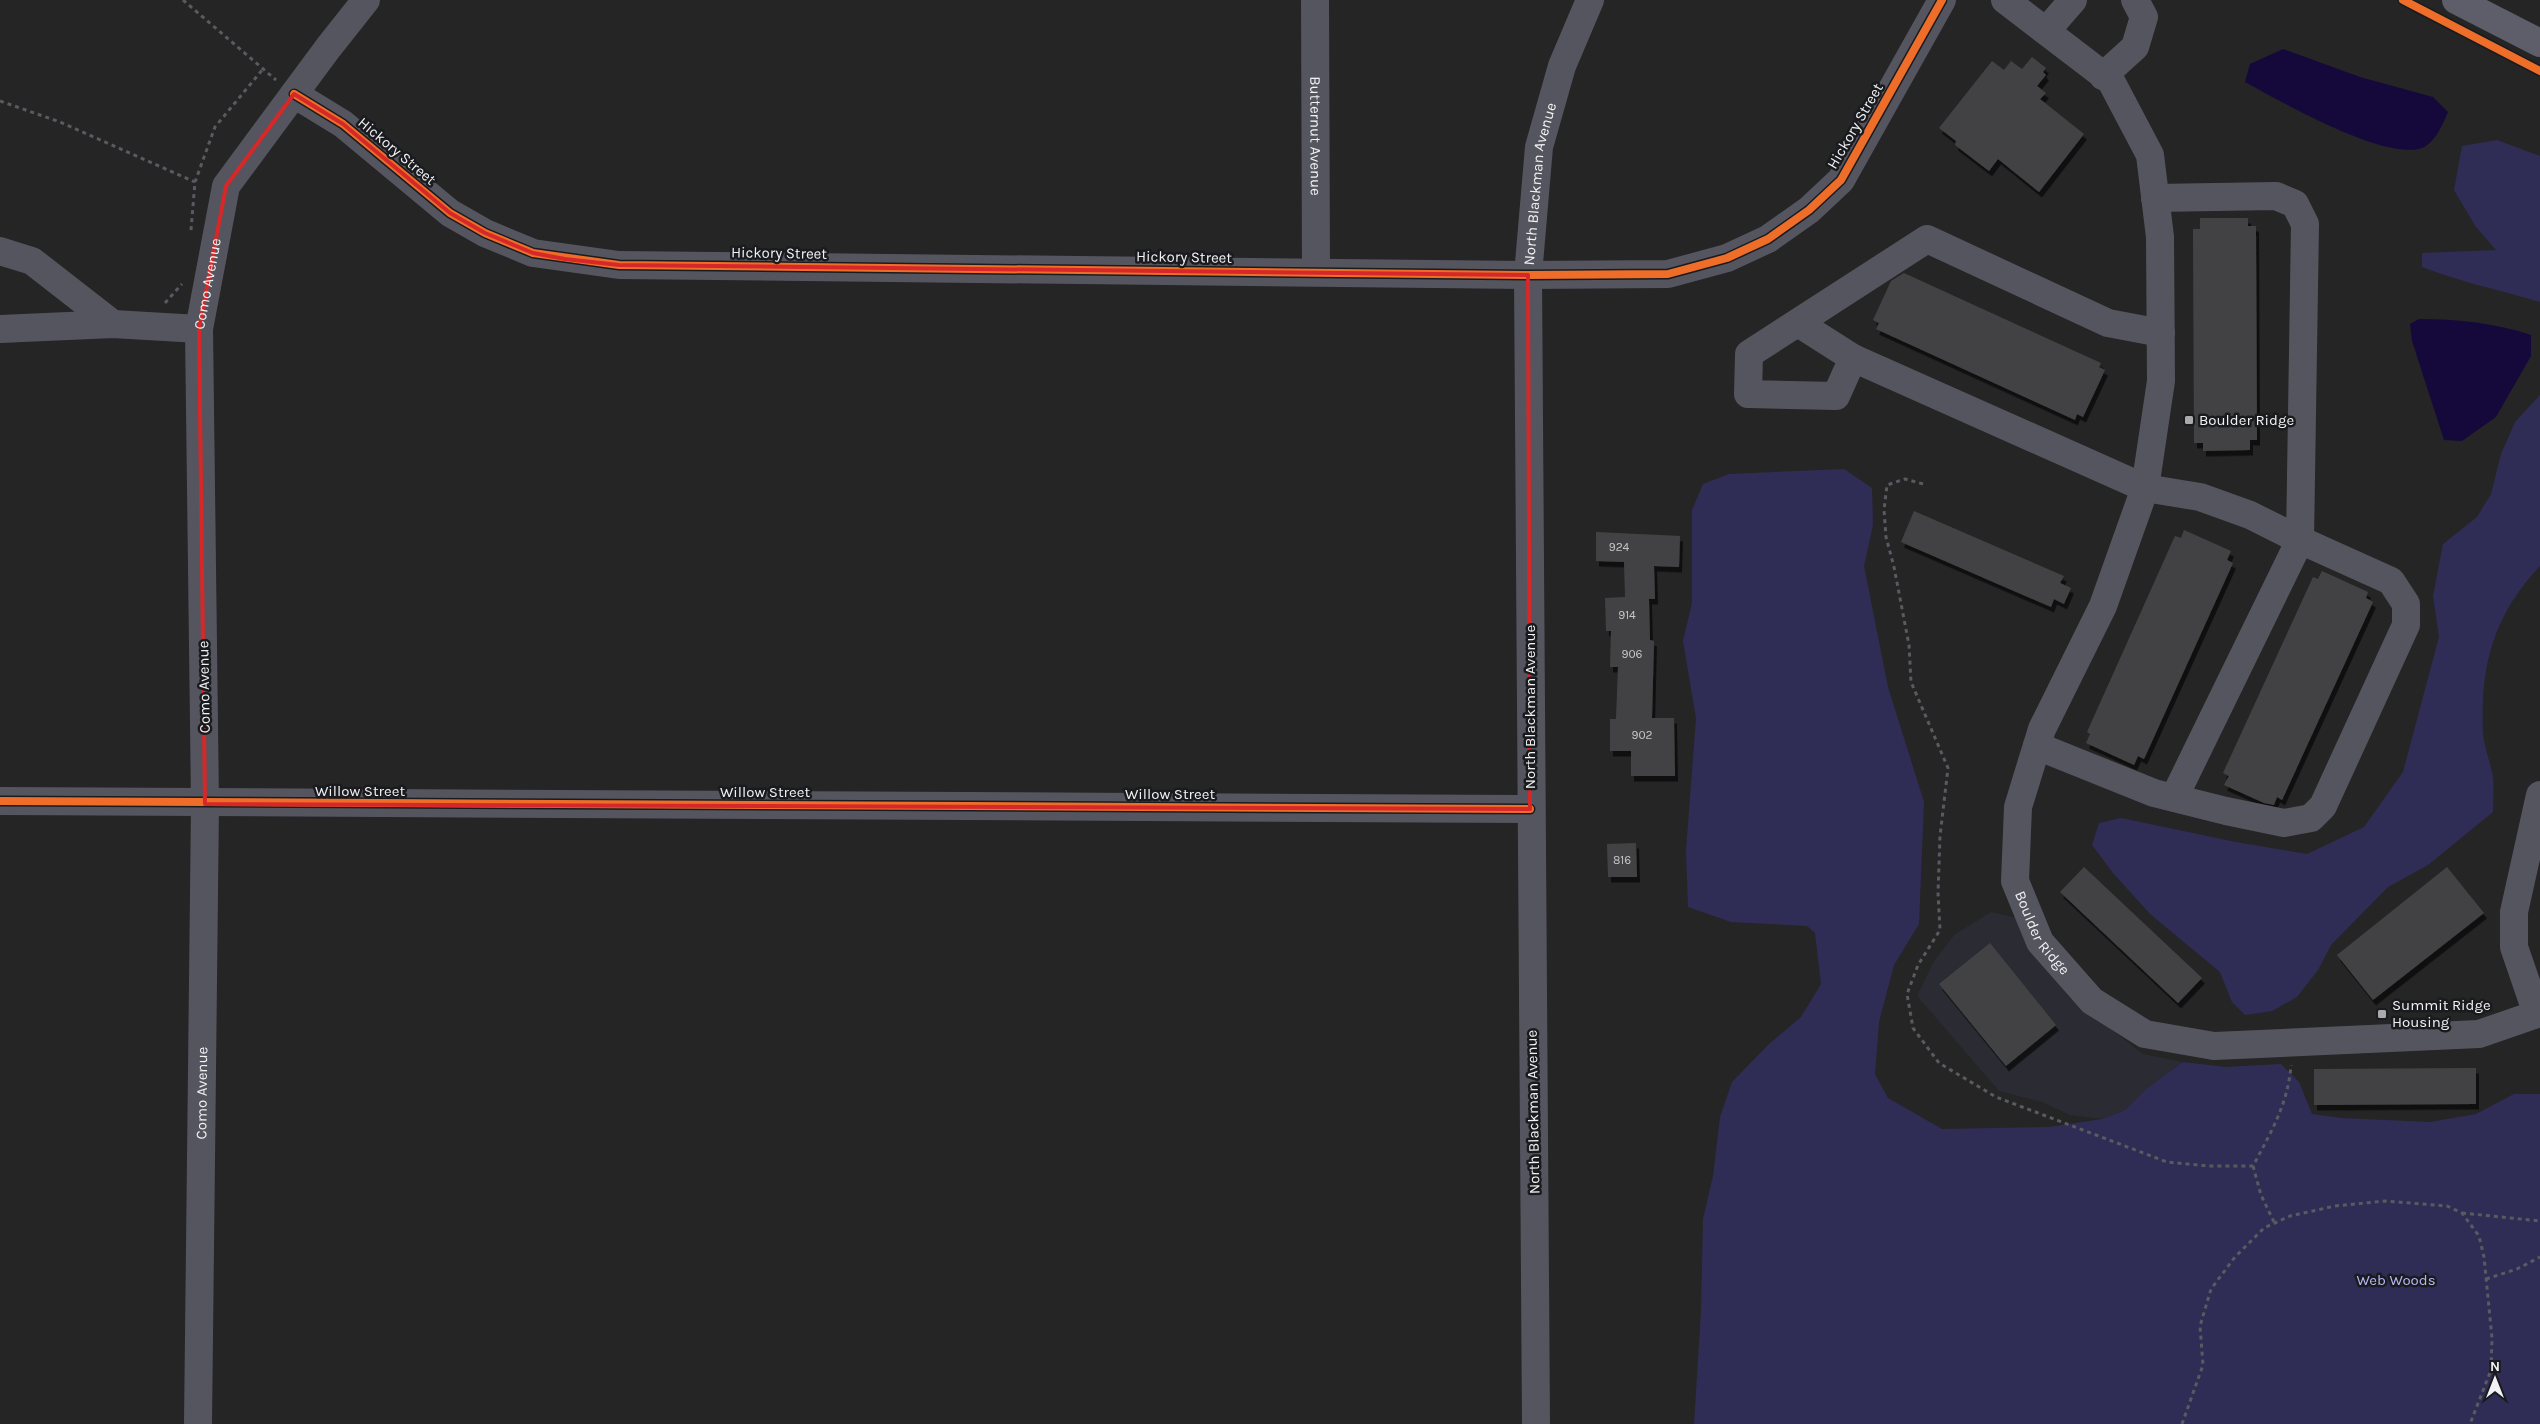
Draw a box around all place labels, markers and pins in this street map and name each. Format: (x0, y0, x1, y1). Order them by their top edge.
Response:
place label: Boulder Ridge (2199, 411, 2294, 429)
marker: Boulder Ridge (2183, 414, 2195, 426)
place label: Summit Ridge Housing (2392, 996, 2491, 1031)
marker: Summit Ridge Housing (2376, 1008, 2388, 1020)

